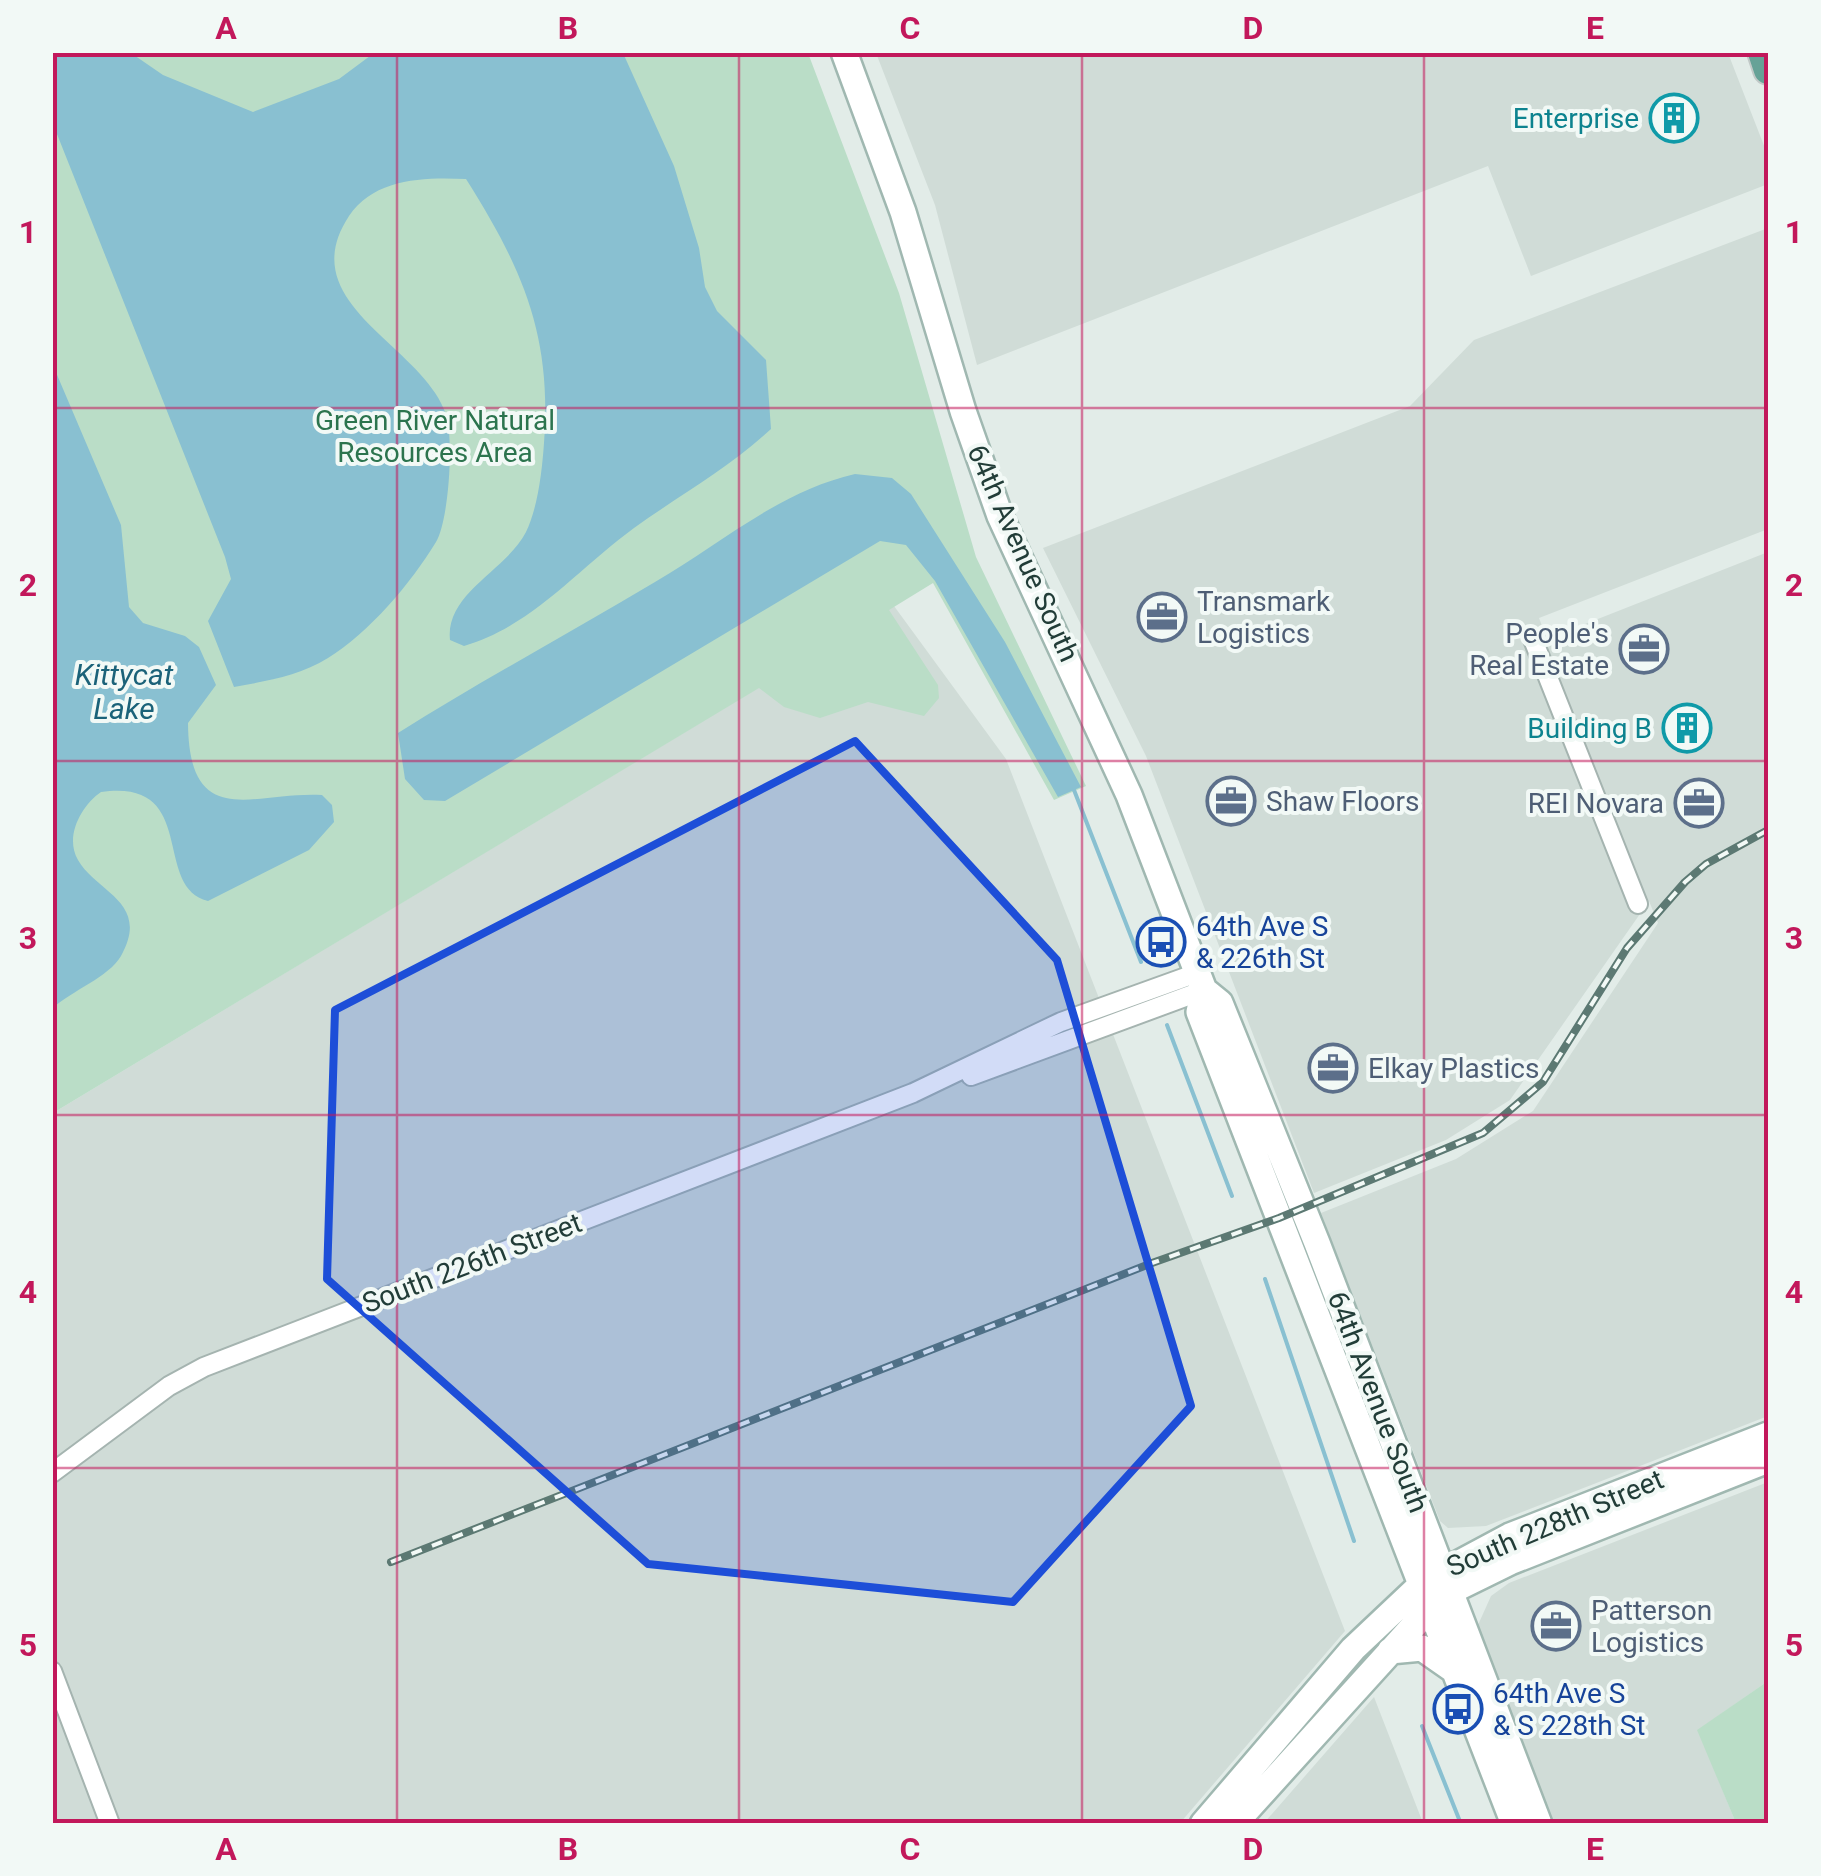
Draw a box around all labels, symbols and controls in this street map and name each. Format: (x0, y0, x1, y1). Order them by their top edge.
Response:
text: A (215, 9, 237, 47)
text: B (558, 9, 578, 47)
text: C (900, 9, 920, 47)
text: D (1243, 9, 1263, 47)
text: E (1586, 9, 1604, 47)
building icon: Enterprise (1648, 92, 1700, 144)
place label: Enterprise (1513, 102, 1639, 135)
text: 1 (19, 213, 37, 251)
text: 1 (1785, 213, 1803, 251)
park label: Green River Natural Resources Area (315, 404, 555, 469)
street label: 64th Avenue South (960, 439, 1086, 667)
text: 2 (19, 566, 37, 604)
text: 2 (1785, 566, 1803, 604)
place label: Transmark Logistics (1197, 585, 1331, 650)
office icon: Transmark Logistics (1136, 591, 1188, 643)
place label: People's Real Estate (1469, 617, 1609, 682)
office icon: People's Real Estate (1618, 623, 1670, 675)
water label: Kittycat Lake (75, 657, 174, 726)
building icon: Building B (1661, 702, 1713, 754)
place label: Building B (1527, 712, 1652, 745)
office icon: Shaw Floors (1205, 775, 1257, 827)
office icon: REI Novara (1673, 777, 1725, 829)
place label: Shaw Floors (1266, 785, 1419, 818)
place label: REI Novara (1528, 787, 1664, 820)
place label: 64th Ave S & 226th St (1196, 910, 1328, 975)
bus stop icon: 64th Ave S & 226th St (1135, 916, 1187, 968)
text: 3 (19, 919, 37, 957)
text: 3 (1785, 919, 1803, 957)
office icon: Elkay Plastics (1307, 1042, 1359, 1094)
place label: Elkay Plastics (1368, 1052, 1539, 1085)
street label: South 226th Street (358, 1206, 586, 1320)
text: 4 (19, 1273, 37, 1311)
text: 4 (1785, 1273, 1803, 1311)
street label: 64th Avenue South (1321, 1287, 1435, 1517)
street label: South 228th Street (1442, 1462, 1668, 1584)
place label: Patterson Logistics (1591, 1594, 1712, 1659)
office icon: Patterson Logistics (1530, 1600, 1582, 1652)
text: 5 (19, 1626, 37, 1664)
text: 5 (1785, 1626, 1803, 1664)
place label: 64th Ave S & S 228th St (1493, 1677, 1645, 1742)
bus stop icon: 64th Ave S & S 228th St (1432, 1683, 1484, 1735)
text: A (215, 1830, 237, 1868)
text: B (558, 1830, 578, 1868)
text: C (900, 1830, 920, 1868)
text: D (1243, 1830, 1263, 1868)
text: E (1586, 1830, 1604, 1868)

